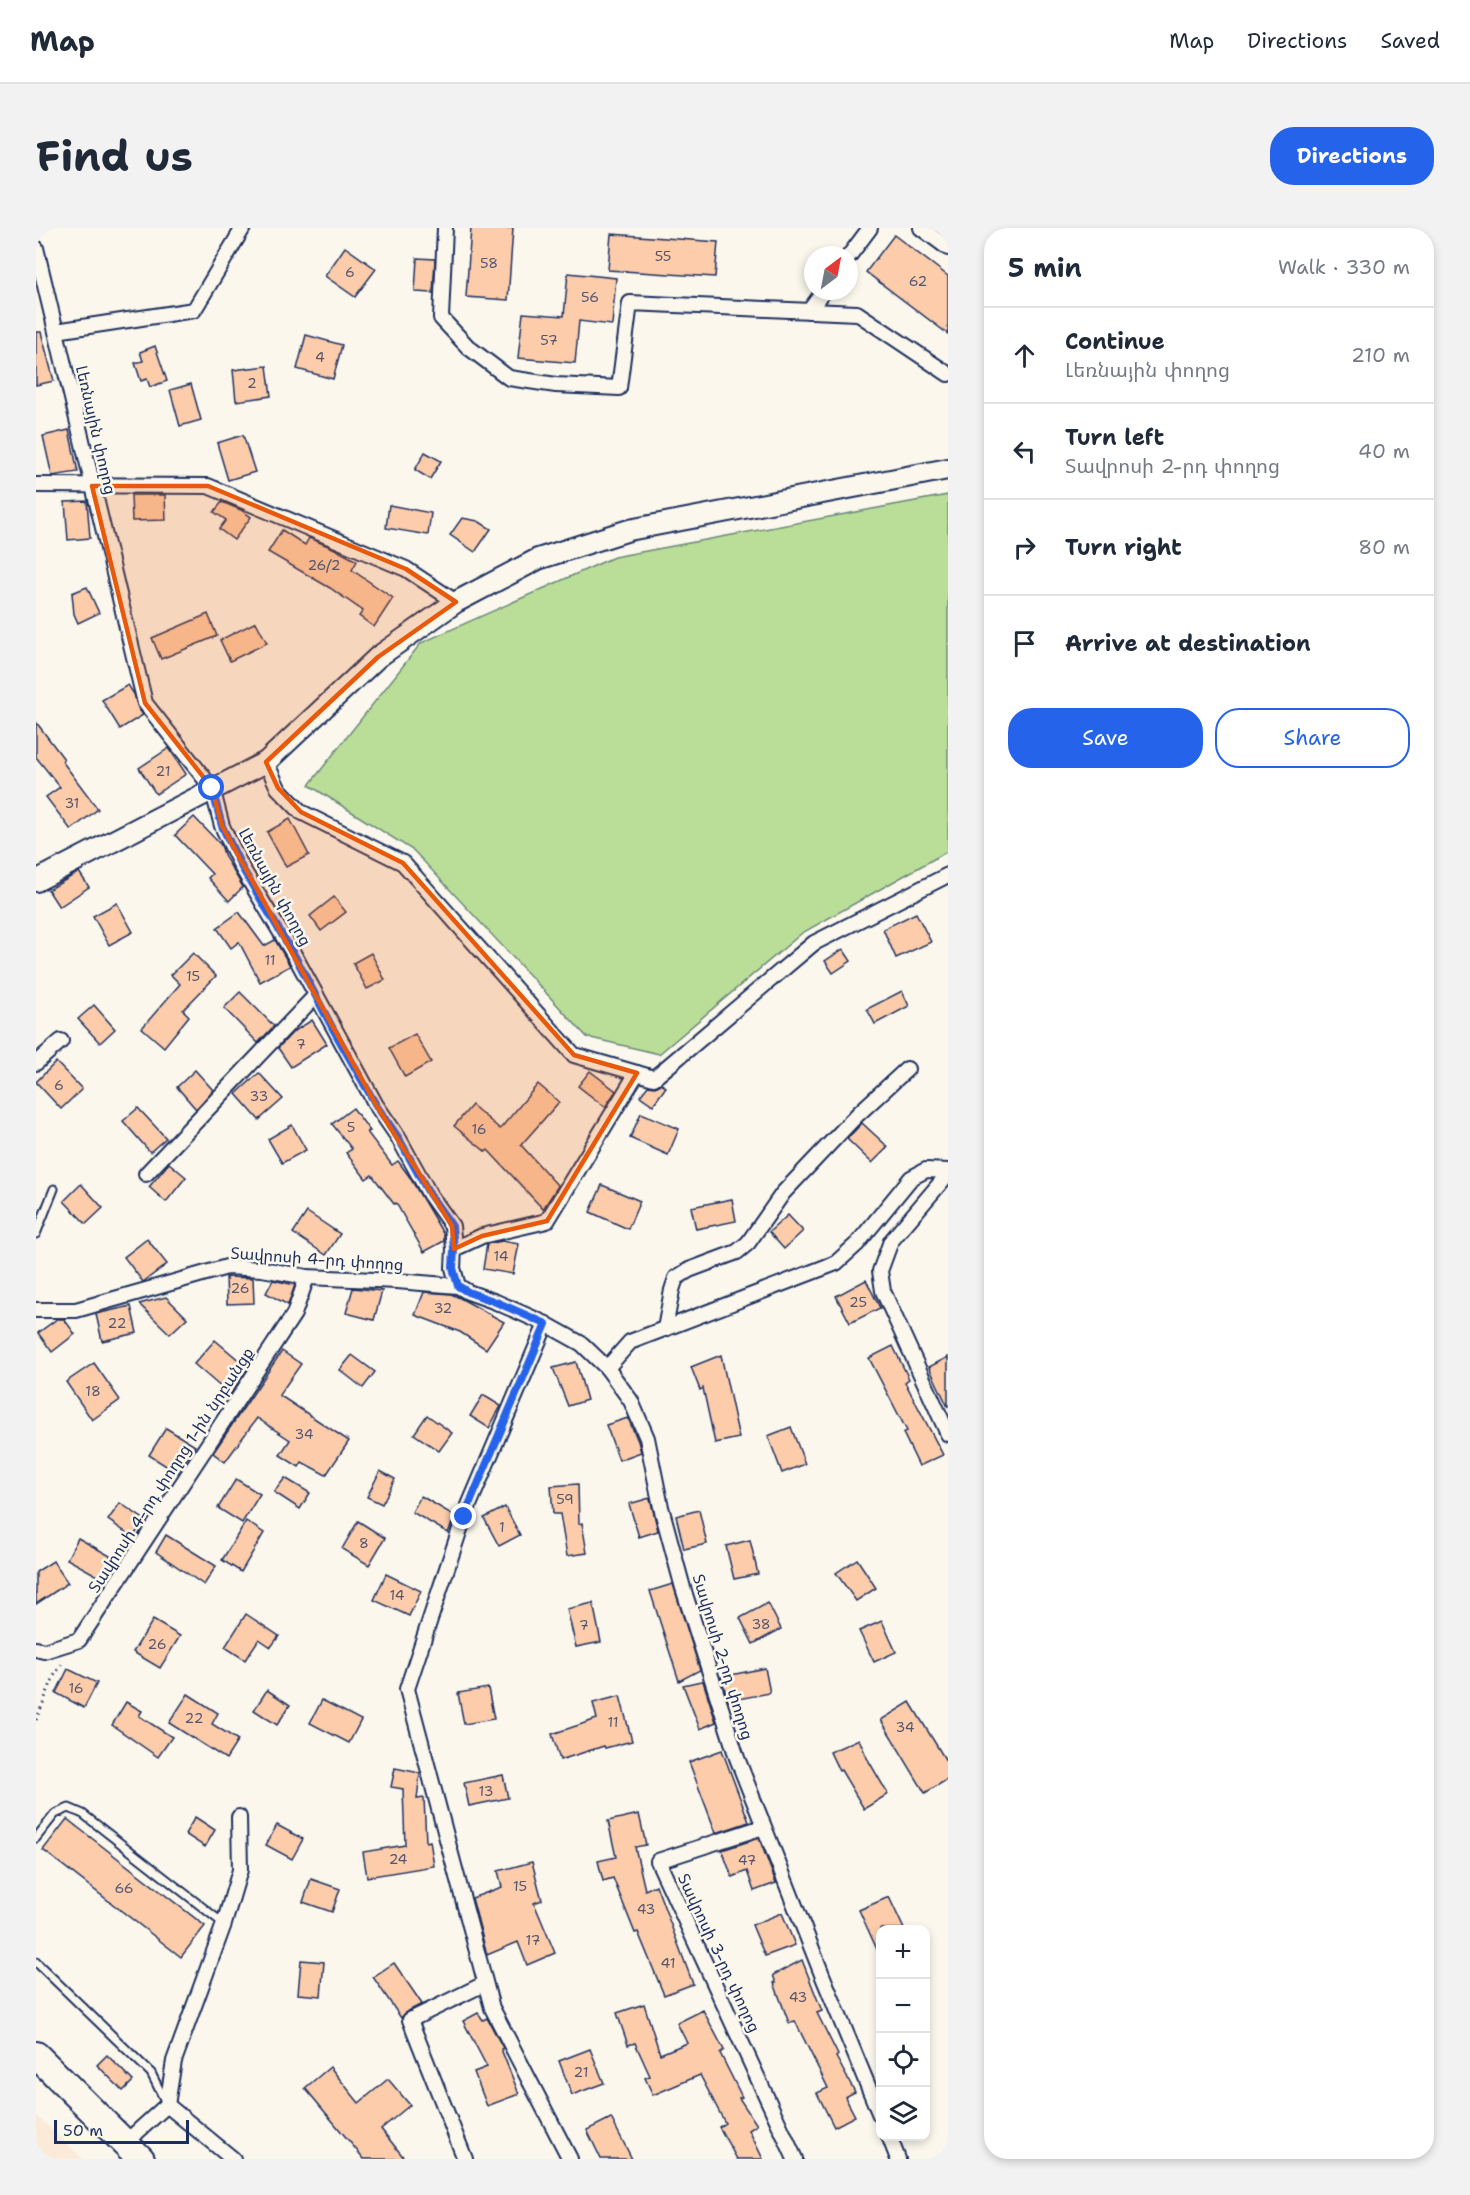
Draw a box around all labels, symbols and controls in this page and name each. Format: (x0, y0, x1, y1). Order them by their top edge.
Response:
text: Map (30, 22, 95, 60)
text: Map (1169, 27, 1214, 55)
text: Directions (1247, 27, 1347, 55)
text: Saved (1380, 27, 1440, 55)
button: Directions (1270, 127, 1434, 185)
text: Find us (36, 128, 193, 184)
north arrow (804, 246, 858, 300)
house number: 55 (655, 247, 671, 265)
text: 5 min (1008, 250, 1082, 285)
house number: 58 (480, 254, 498, 272)
text: Walk · 330 m (1278, 254, 1410, 280)
house number: 6 (345, 263, 355, 281)
house number: 62 (909, 272, 927, 290)
house number: 56 (581, 288, 599, 306)
text: Continue (1065, 327, 1165, 356)
house number: 57 (540, 331, 558, 349)
icon: ahead (1008, 339, 1041, 372)
text: 210 m (1351, 342, 1410, 368)
house number: 4 (315, 348, 325, 366)
text: Լեռնային փողոց (1065, 357, 1230, 383)
street label: Լեռնային փողոց (71, 363, 121, 497)
house number: 2 (247, 374, 257, 392)
text: Turn left (1065, 423, 1164, 452)
icon: left (1008, 435, 1041, 468)
text: 40 m (1358, 438, 1410, 464)
text: Տավրոսի 2-րդ փողոց (1065, 453, 1280, 479)
icon: right (1008, 531, 1041, 564)
text: Turn right (1065, 533, 1182, 562)
text: 80 m (1358, 534, 1410, 560)
house number: 26/2 (307, 556, 341, 574)
icon: arrive (1008, 627, 1041, 660)
text: Arrive at destination (1065, 629, 1311, 658)
button: Save (1008, 708, 1203, 768)
button: Share (1215, 708, 1410, 768)
house number: 21 (156, 762, 170, 780)
route start (198, 774, 224, 800)
house number: 31 (65, 794, 79, 812)
street label: Լեռնային փողոց (234, 824, 316, 950)
house number: 11 (264, 951, 276, 969)
house number: 15 (186, 967, 200, 985)
house number: 7 (296, 1035, 306, 1053)
house number: 6 (54, 1076, 64, 1094)
house number: 33 (250, 1087, 268, 1105)
house number: 5 (347, 1118, 355, 1136)
house number: 16 (471, 1120, 487, 1138)
street label: Տավրոսի 4-րդ փողոց (230, 1242, 404, 1276)
house number: 14 (493, 1247, 509, 1265)
house number: 26 (231, 1279, 250, 1297)
house number: 25 (849, 1293, 867, 1311)
house number: 32 (434, 1299, 452, 1317)
house number: 22 (108, 1314, 126, 1332)
street label: Տավրոսի 4-րդ փողոց 1-ին նրբանցք (84, 1343, 258, 1597)
house number: 18 (85, 1382, 101, 1400)
house number: 34 (294, 1425, 314, 1443)
house number: 59 (556, 1490, 574, 1508)
route end (450, 1503, 476, 1529)
house number: 1 (499, 1518, 505, 1536)
house number: 8 (359, 1534, 369, 1552)
street label: Տավրոսի 2-րդ փողոց (688, 1572, 758, 1742)
house number: 14 (389, 1586, 405, 1604)
house number: 38 (751, 1615, 771, 1633)
house number: 7 (579, 1616, 589, 1634)
house number: 26 (148, 1635, 167, 1653)
house number: 16 (68, 1679, 84, 1697)
house number: 22 (185, 1709, 203, 1727)
house number: 11 (607, 1713, 619, 1731)
house number: 34 (895, 1718, 915, 1736)
house number: 13 (479, 1782, 493, 1800)
house number: 24 (389, 1850, 408, 1868)
house number: 47 (738, 1851, 756, 1869)
street label: Տավրոսի 3-րդ փողոց (673, 1870, 765, 2036)
house number: 15 (513, 1877, 527, 1895)
house number: 66 (114, 1879, 134, 1897)
house number: 43 (637, 1900, 655, 1918)
map controls (876, 1925, 930, 2141)
button: + (876, 1925, 930, 1979)
house number: 17 (526, 1931, 540, 1949)
house number: 41 (661, 1954, 675, 1972)
button: − (876, 1979, 930, 2033)
house number: 43 (789, 1988, 807, 2006)
button: locate (876, 2033, 930, 2087)
house number: 21 (574, 2063, 588, 2081)
button: layers (876, 2087, 930, 2141)
scale bar (54, 2117, 189, 2144)
text: 50 m (63, 2120, 103, 2141)

